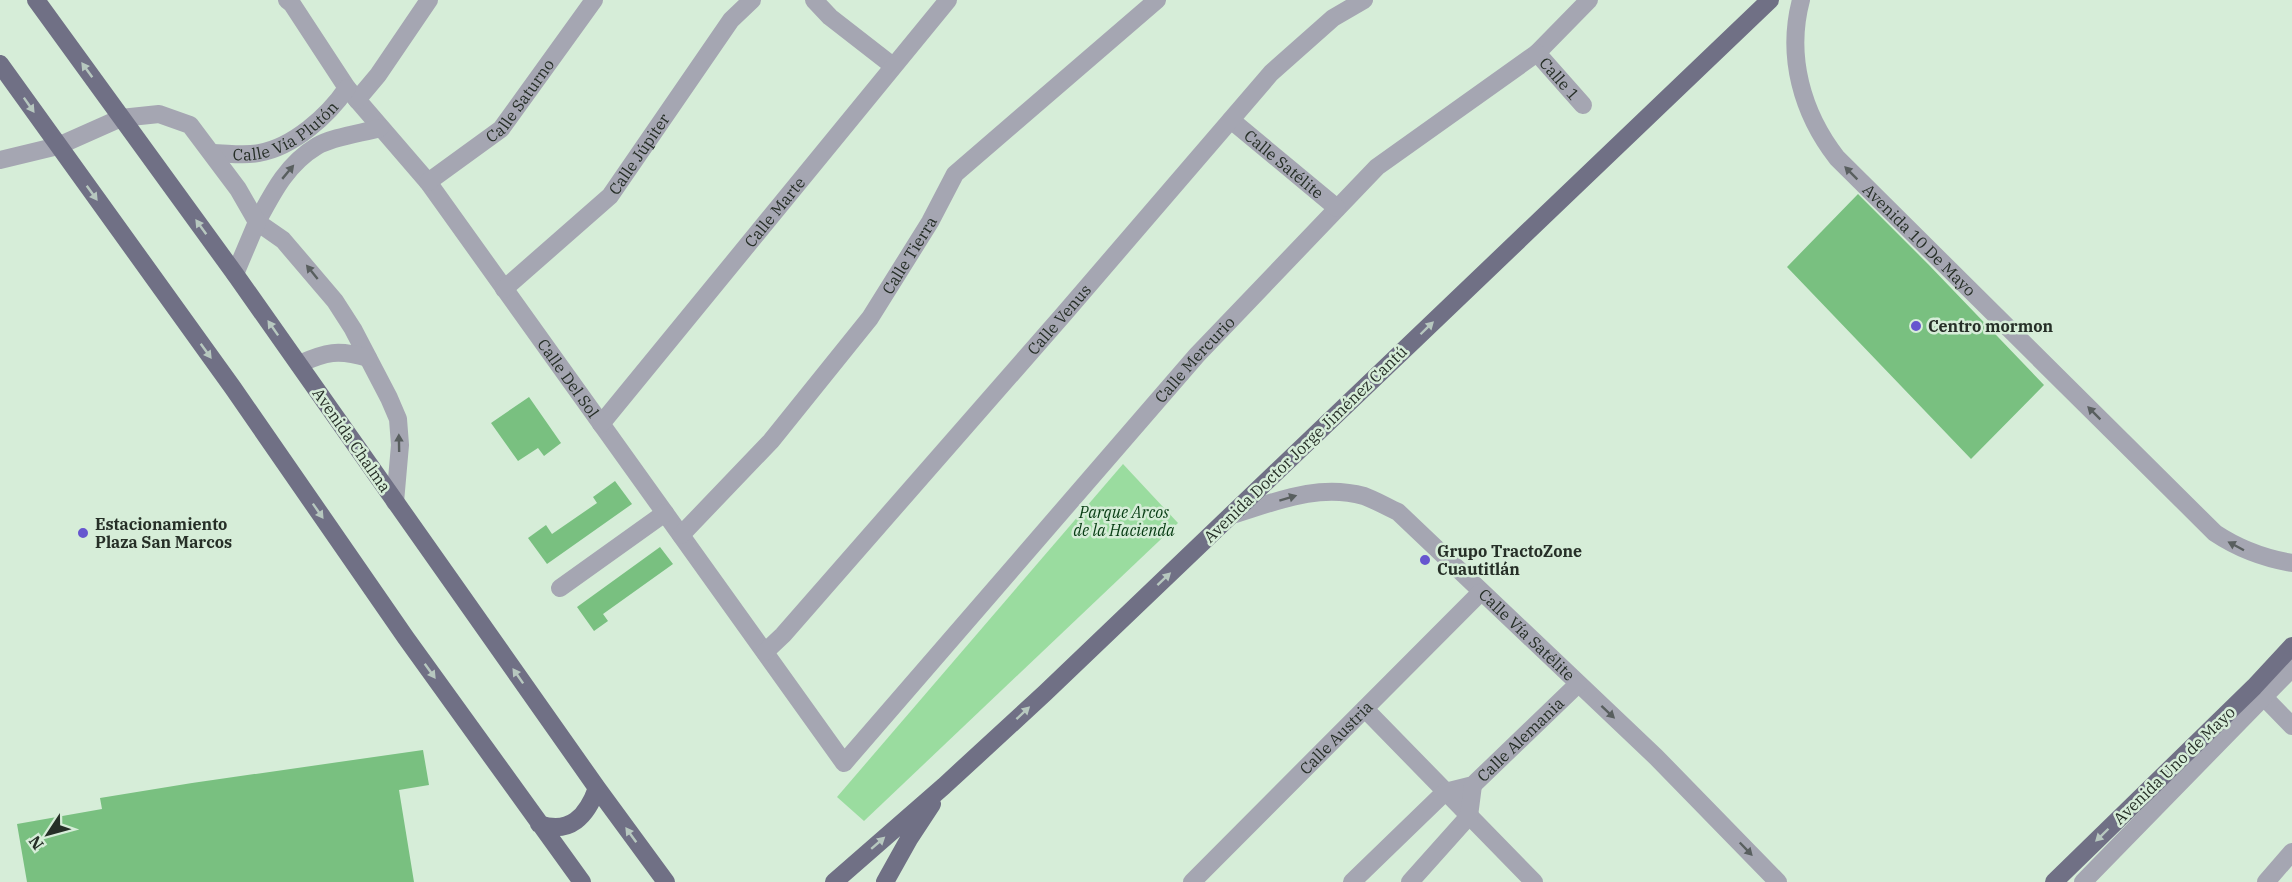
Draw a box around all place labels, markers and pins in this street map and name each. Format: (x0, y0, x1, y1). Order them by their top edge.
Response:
place label: Centro mormon (1928, 316, 2054, 336)
marker: Centro mormon (1909, 319, 1923, 333)
place label: Estacionamiento Plaza San Marcos (95, 514, 232, 552)
marker: Estacionamiento Plaza San Marcos (76, 526, 90, 540)
place label: Grupo TractoZone Cuautitlán (1437, 541, 1582, 579)
marker: Grupo TractoZone Cuautitlán (1418, 553, 1432, 567)

